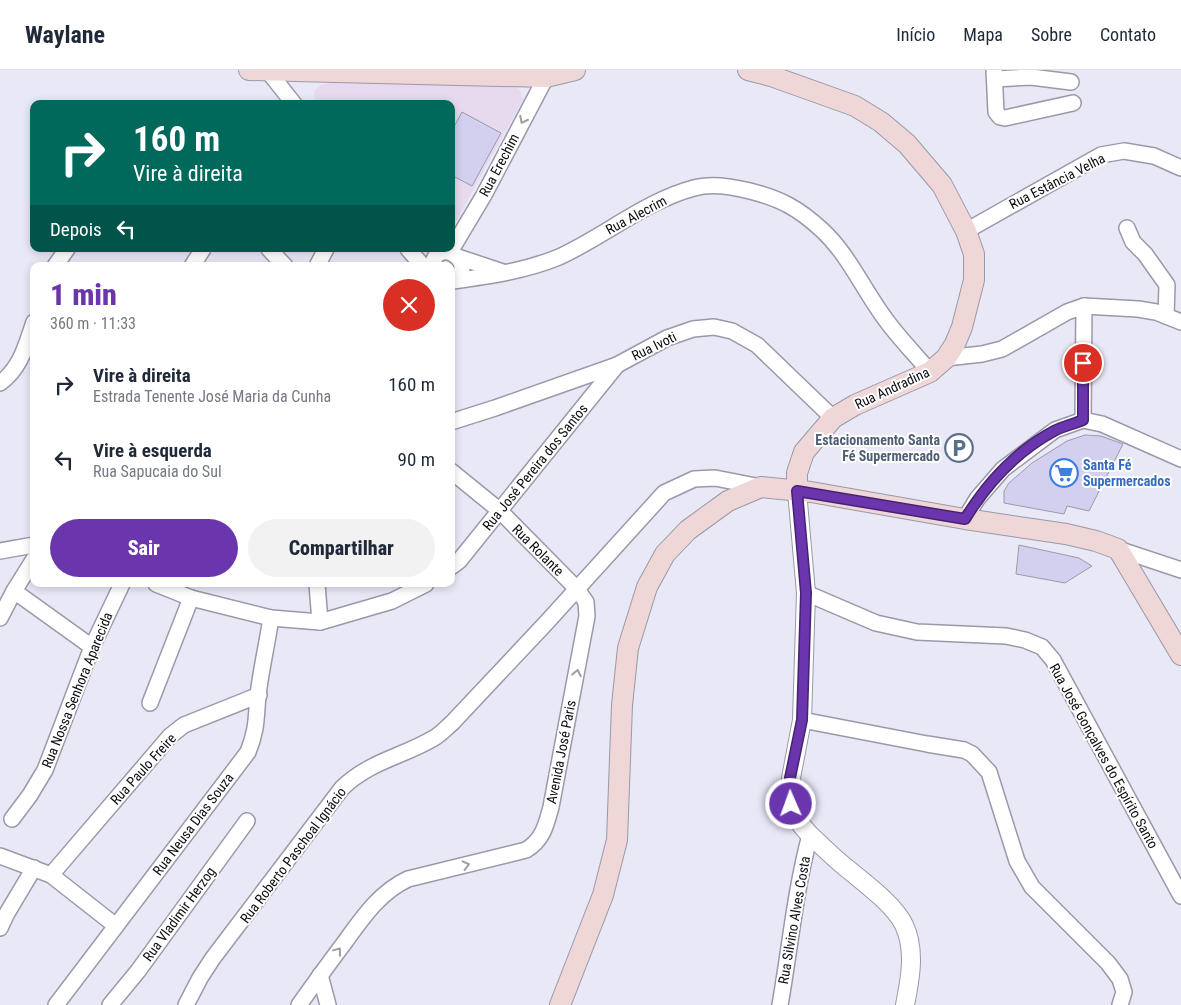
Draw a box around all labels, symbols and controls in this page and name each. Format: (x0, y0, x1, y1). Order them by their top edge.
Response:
text: Waylane (25, 21, 105, 49)
text: Início (896, 24, 935, 45)
text: Mapa (963, 24, 1003, 45)
text: Sobre (1031, 24, 1072, 45)
text: Contato (1100, 24, 1156, 45)
one-way arrow (519, 115, 529, 124)
text: 160 m (133, 119, 220, 160)
icon: right (50, 120, 115, 185)
street label: Rua Erechim (476, 131, 522, 199)
street label: Rua Estância Velha (1006, 150, 1108, 212)
text: Vire à direita (133, 161, 243, 186)
street label: Rua Alecrim (603, 192, 669, 238)
icon: left (112, 215, 140, 243)
text: Depois (50, 218, 102, 241)
text: 1 min (50, 277, 117, 312)
button: close (383, 279, 435, 331)
text: 360 m · 11:33 (50, 314, 136, 333)
street label: Rua Ivoti (629, 328, 679, 364)
pin (1062, 342, 1104, 384)
icon: arrive (1069, 349, 1097, 377)
text: Vire à direita (93, 364, 191, 387)
street label: Rua Andradina (852, 364, 932, 412)
icon: right (50, 371, 78, 399)
text: 160 m (388, 373, 435, 396)
text: Estrada Tenente José Maria da Cunha (93, 387, 331, 406)
street label: Rua José Pereira dos Santos (479, 401, 591, 533)
place label: Estacionamento Santa Fé Supermercado (815, 432, 940, 464)
parking icon: Estacionamento Santa Fé Supermercado (944, 433, 974, 463)
text: Vire à esquerda (93, 439, 212, 462)
icon: left (50, 446, 78, 474)
text: 90 m (398, 448, 435, 471)
place label: Santa Fé Supermercados (1083, 457, 1171, 489)
supermarket icon: Santa Fé Supermercados (1049, 458, 1079, 488)
text: Rua Sapucaia do Sul (93, 462, 222, 481)
button: Sair (50, 519, 238, 577)
button: Compartilhar (248, 519, 435, 577)
street label: Rua Rolante (509, 521, 567, 579)
street label: Rua Nossa Senhora Aparecida (38, 610, 116, 770)
street label: Rua José Gonçalves do Espírito Santo (1046, 661, 1162, 851)
one-way arrow (571, 669, 581, 677)
street label: Avenida José Paris (543, 699, 579, 805)
street label: Rua Paulo Freire (107, 730, 179, 808)
street label: Rua Neusa Dias Souza (149, 770, 237, 878)
position arrow (764, 777, 816, 829)
street label: Rua Roberto Paschoal Ignácio (237, 784, 349, 926)
street label: Rua Silvino Alves Costa (775, 855, 813, 985)
one-way arrow (462, 860, 471, 871)
street label: Rua Vladimir Herzog (139, 864, 219, 964)
one-way arrow (332, 948, 340, 957)

